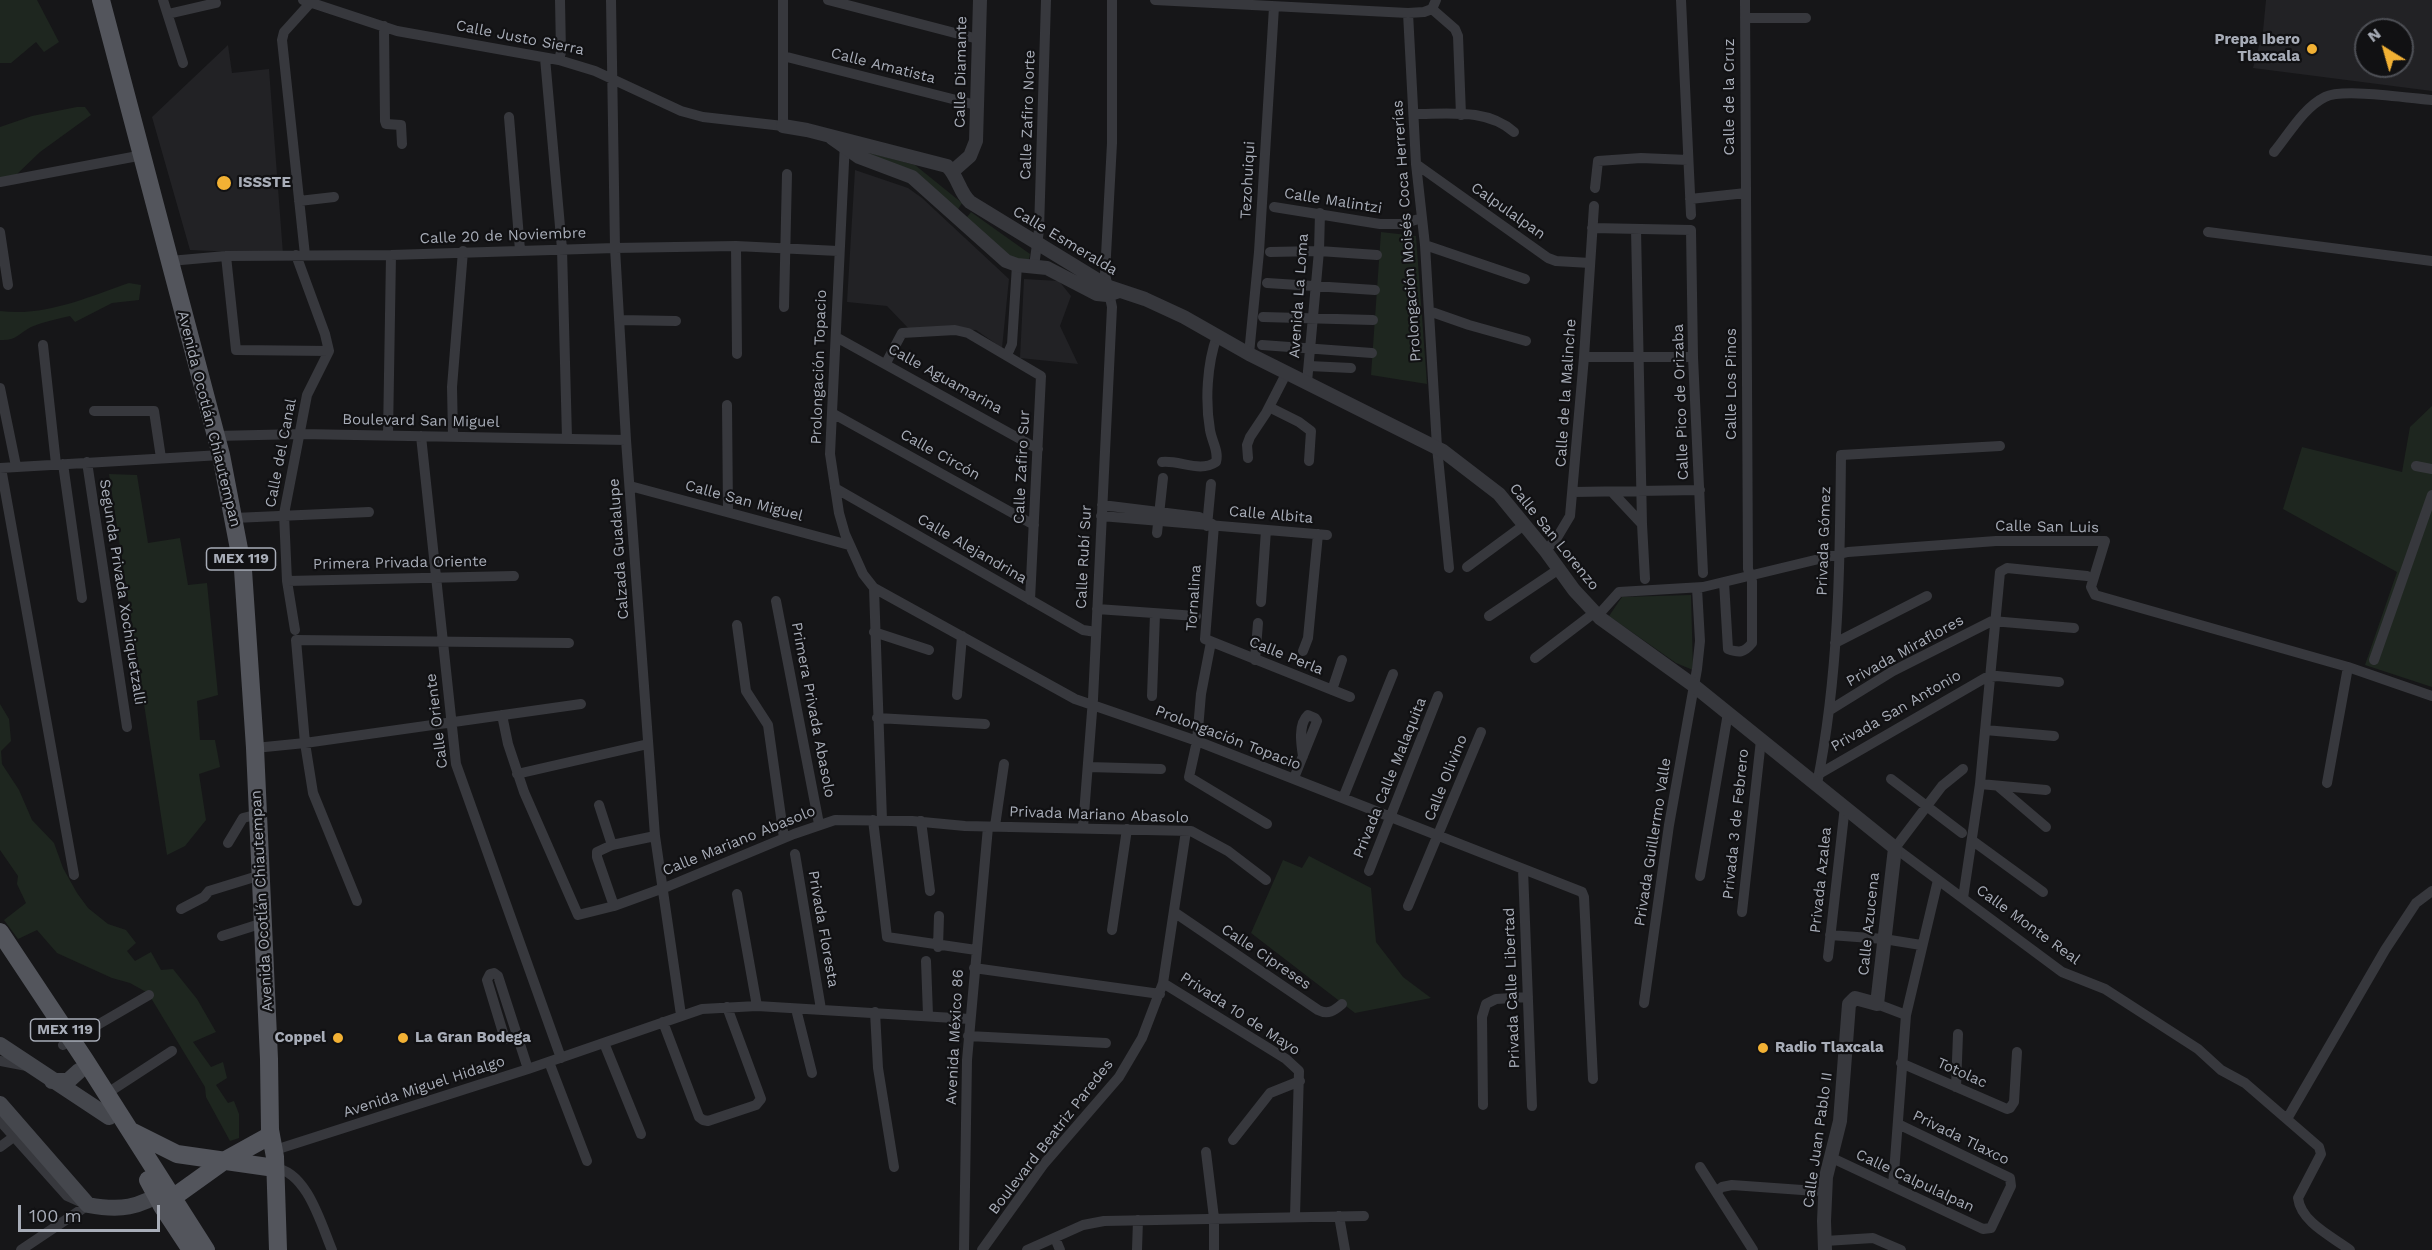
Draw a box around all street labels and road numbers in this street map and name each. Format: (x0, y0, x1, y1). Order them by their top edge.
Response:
street label: Calle Diamante (951, 16, 971, 128)
street label: Calle Justo Sierra (454, 17, 586, 59)
street label: Calle de la Cruz (1721, 39, 1739, 155)
street label: Calle Amatista (829, 44, 937, 88)
street label: Calle Zafiro Norte (1017, 50, 1039, 180)
street label: Prolongación Moisés Coca Herrerías (1389, 99, 1425, 363)
street label: Tezohuiqui (1237, 141, 1259, 219)
street label: Calpulalpan (1467, 179, 1549, 243)
street label: Calle Malintzi (1283, 184, 1383, 218)
street label: Calle Esmeralda (1009, 203, 1121, 279)
street label: Calle 20 de Noviembre (419, 224, 587, 248)
street label: Avenida La Loma (1286, 233, 1312, 359)
street label: Prolongación Topacio (807, 289, 831, 445)
street label: Avenida Ocotlán Chiautempan (173, 309, 245, 529)
street label: Calle de la Malinche (1552, 318, 1580, 468)
street label: Calle Pico de Orizaba (1669, 324, 1693, 480)
street label: Calle Los Pinos (1723, 328, 1741, 440)
street label: Calle Aguamarina (885, 340, 1005, 418)
street label: Calle del Canal (262, 397, 300, 509)
street label: Calle Zafiro Sur (1010, 409, 1034, 525)
street label: Boulevard San Miguel (342, 411, 500, 431)
street label: Calle Circón (897, 426, 983, 484)
street label: Calle San Miguel (683, 477, 805, 525)
street label: Segunda Privada Xochiquetzalli (95, 478, 149, 706)
street label: Calzada Guadalupe (605, 478, 633, 620)
street label: Calle San Lorenzo (1505, 480, 1603, 594)
street label: Privada Gómez (1813, 486, 1835, 596)
street label: Calle Albita (1228, 502, 1314, 528)
street label: Calle Rubí Sur (1072, 504, 1096, 610)
street label: Calle Alejandrina (914, 510, 1030, 588)
street label: Calle San Luis (1995, 517, 2099, 537)
road number: MEX 119 (206, 548, 276, 570)
street label: Primera Privada Oriente (313, 552, 487, 574)
street label: Tornalina (1183, 564, 1205, 632)
street label: Privada Miraflores (1843, 611, 1967, 691)
street label: Primera Privada Abasolo (787, 621, 839, 799)
street label: Calle Perla (1246, 633, 1326, 679)
street label: Privada San Antonio (1828, 666, 1964, 756)
street label: Calle Oriente (422, 672, 452, 770)
street label: Privada Calle Malaquita (1349, 695, 1431, 861)
street label: Prolongación Topacio (1152, 702, 1304, 774)
street label: Calle Olivino (1420, 732, 1472, 824)
street label: Privada 3 de Febrero (1719, 748, 1753, 900)
street label: Privada Guillermo Valle (1631, 757, 1675, 927)
street label: Avenida Ocotlán Chiautempan (247, 790, 277, 1012)
street label: Calle Mariano Abasolo (660, 802, 818, 880)
street label: Privada Mariano Abasolo (1009, 803, 1189, 827)
street label: Privada Azalea (1806, 826, 1836, 934)
street label: Privada Floresta (804, 869, 842, 989)
street label: Calle Azucena (1855, 871, 1883, 977)
street label: Calle Monte Real (1973, 881, 2083, 969)
street label: Privada Calle Libertad (1500, 907, 1524, 1069)
street label: Calle Cipreses (1218, 920, 1314, 994)
street label: Avenida México 86 (942, 969, 968, 1105)
street label: Privada 10 de Mayo (1177, 969, 1303, 1059)
road number: MEX 119 (31, 1019, 100, 1041)
street label: Avenida Miguel Hidalgo (341, 1052, 507, 1122)
street label: Totolac (1934, 1054, 1990, 1092)
street label: Boulevard Beatriz Paredes (985, 1056, 1117, 1218)
street label: Calle Juan Pablo II (1800, 1071, 1836, 1209)
street label: Privada Tlaxco (1910, 1107, 2012, 1169)
street label: Calle Calpulalpan (1853, 1146, 1977, 1216)

